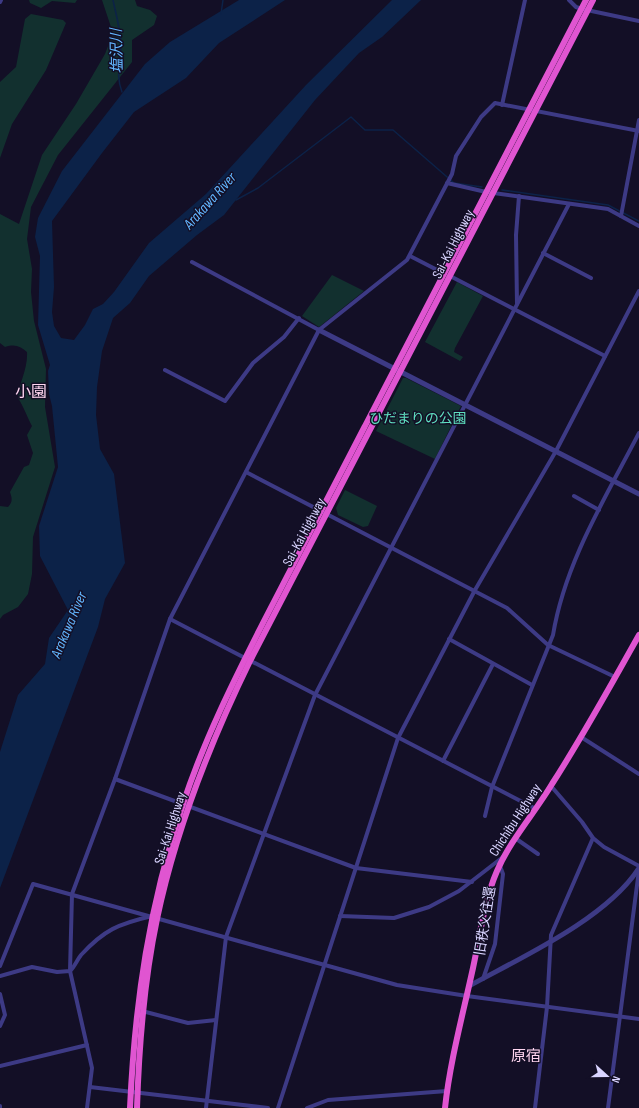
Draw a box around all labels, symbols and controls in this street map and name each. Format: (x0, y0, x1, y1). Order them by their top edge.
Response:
water label: 塩沢川 (107, 26, 127, 74)
water label: Arakawa River (179, 168, 241, 234)
street label: Sai-Kai Highway (428, 206, 478, 281)
district label: 小園 (15, 383, 47, 402)
park label: ひだまりの公園 (369, 410, 467, 427)
street label: Sai-Kai Highway (279, 494, 329, 569)
water label: Arakawa River (46, 588, 92, 662)
street label: Chichibu Highway (485, 780, 545, 859)
street label: Sai-Kai Highway (150, 789, 190, 866)
street label: 旧秩父往還 (471, 885, 499, 957)
district label: 原宿 (511, 1047, 541, 1066)
north arrow (587, 1056, 627, 1096)
text: N (609, 1074, 623, 1085)

